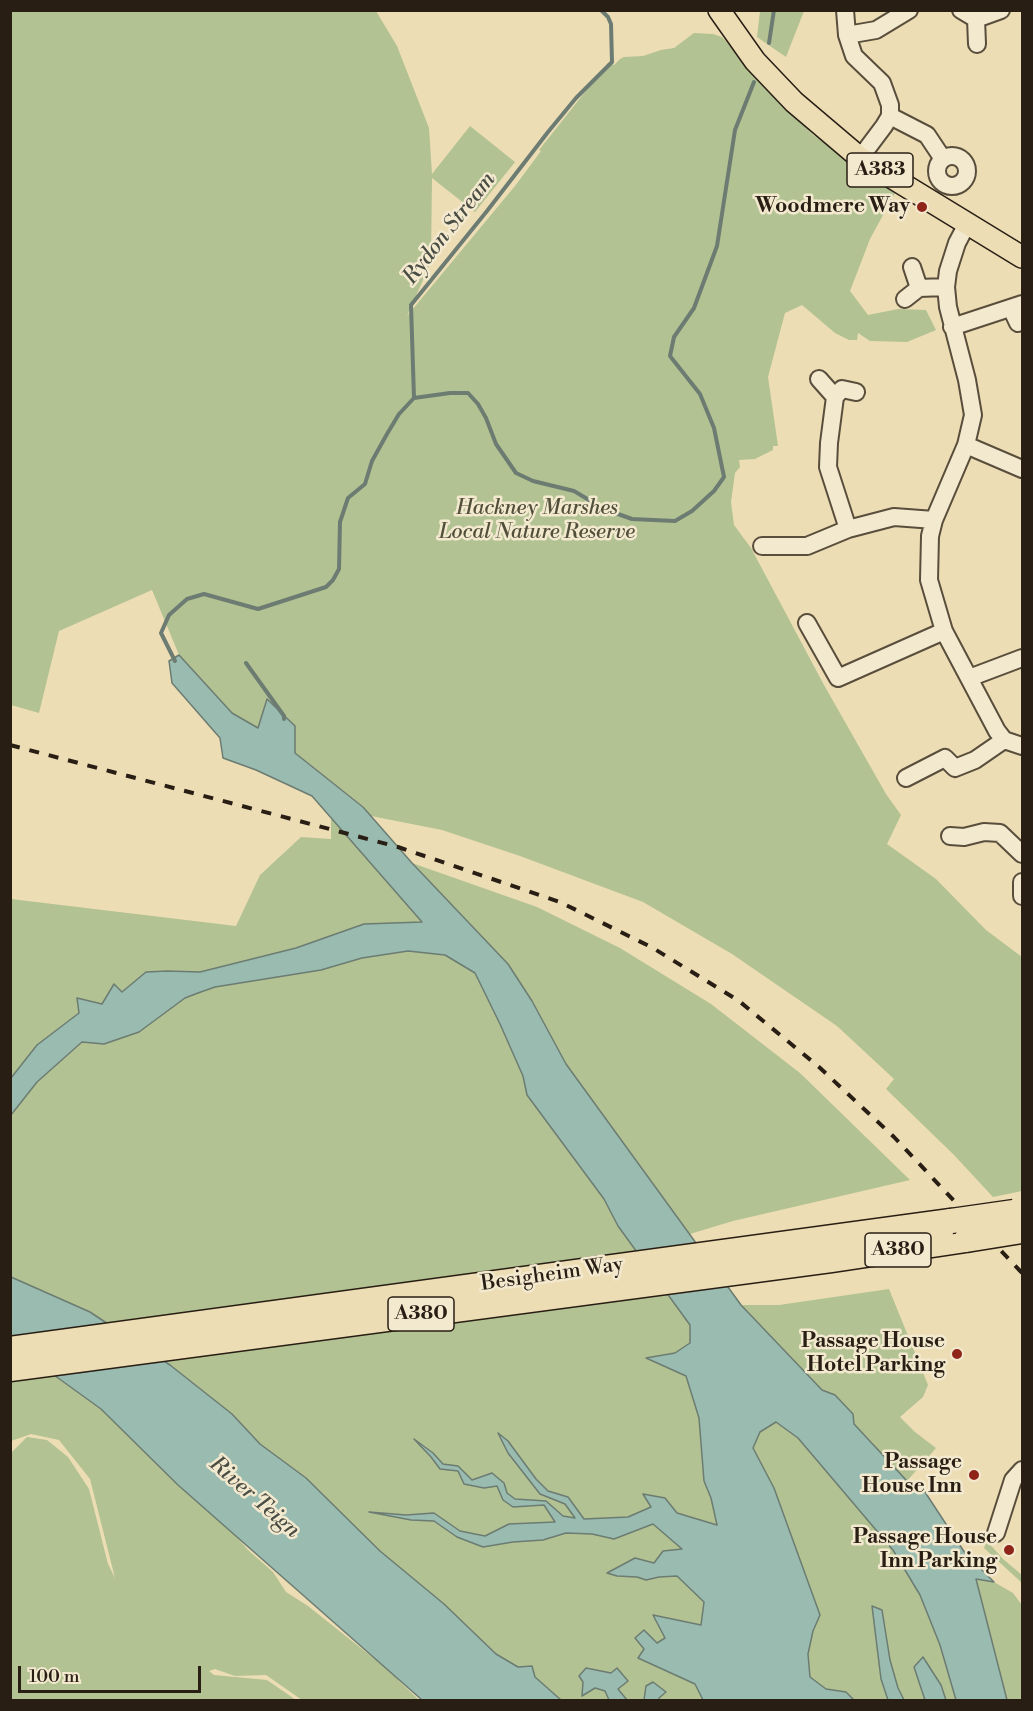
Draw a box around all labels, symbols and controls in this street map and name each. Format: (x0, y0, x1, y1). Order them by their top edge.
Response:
road number: A383 (847, 153, 913, 187)
water label: Rydon Stream (398, 168, 502, 290)
place label: Woodmere Way (755, 194, 910, 220)
marker: Woodmere Way (915, 200, 929, 214)
park label: Hackney Marshes Local Nature Reserve (439, 496, 635, 546)
road number: A380 (865, 1233, 931, 1267)
street label: Besigheim Way (479, 1253, 625, 1297)
road number: A380 (388, 1297, 454, 1331)
place label: Passage House Hotel Parking (801, 1329, 945, 1379)
marker: Passage House Hotel Parking (950, 1347, 964, 1361)
place label: Passage House Inn (862, 1450, 962, 1500)
water label: River Teign (203, 1452, 305, 1544)
marker: Passage House Inn (967, 1468, 981, 1482)
place label: Passage House Inn Parking (853, 1525, 997, 1575)
marker: Passage House Inn Parking (1002, 1543, 1016, 1557)
scale bar (21, 1654, 204, 1692)
text: 100 m (29, 1665, 80, 1688)

